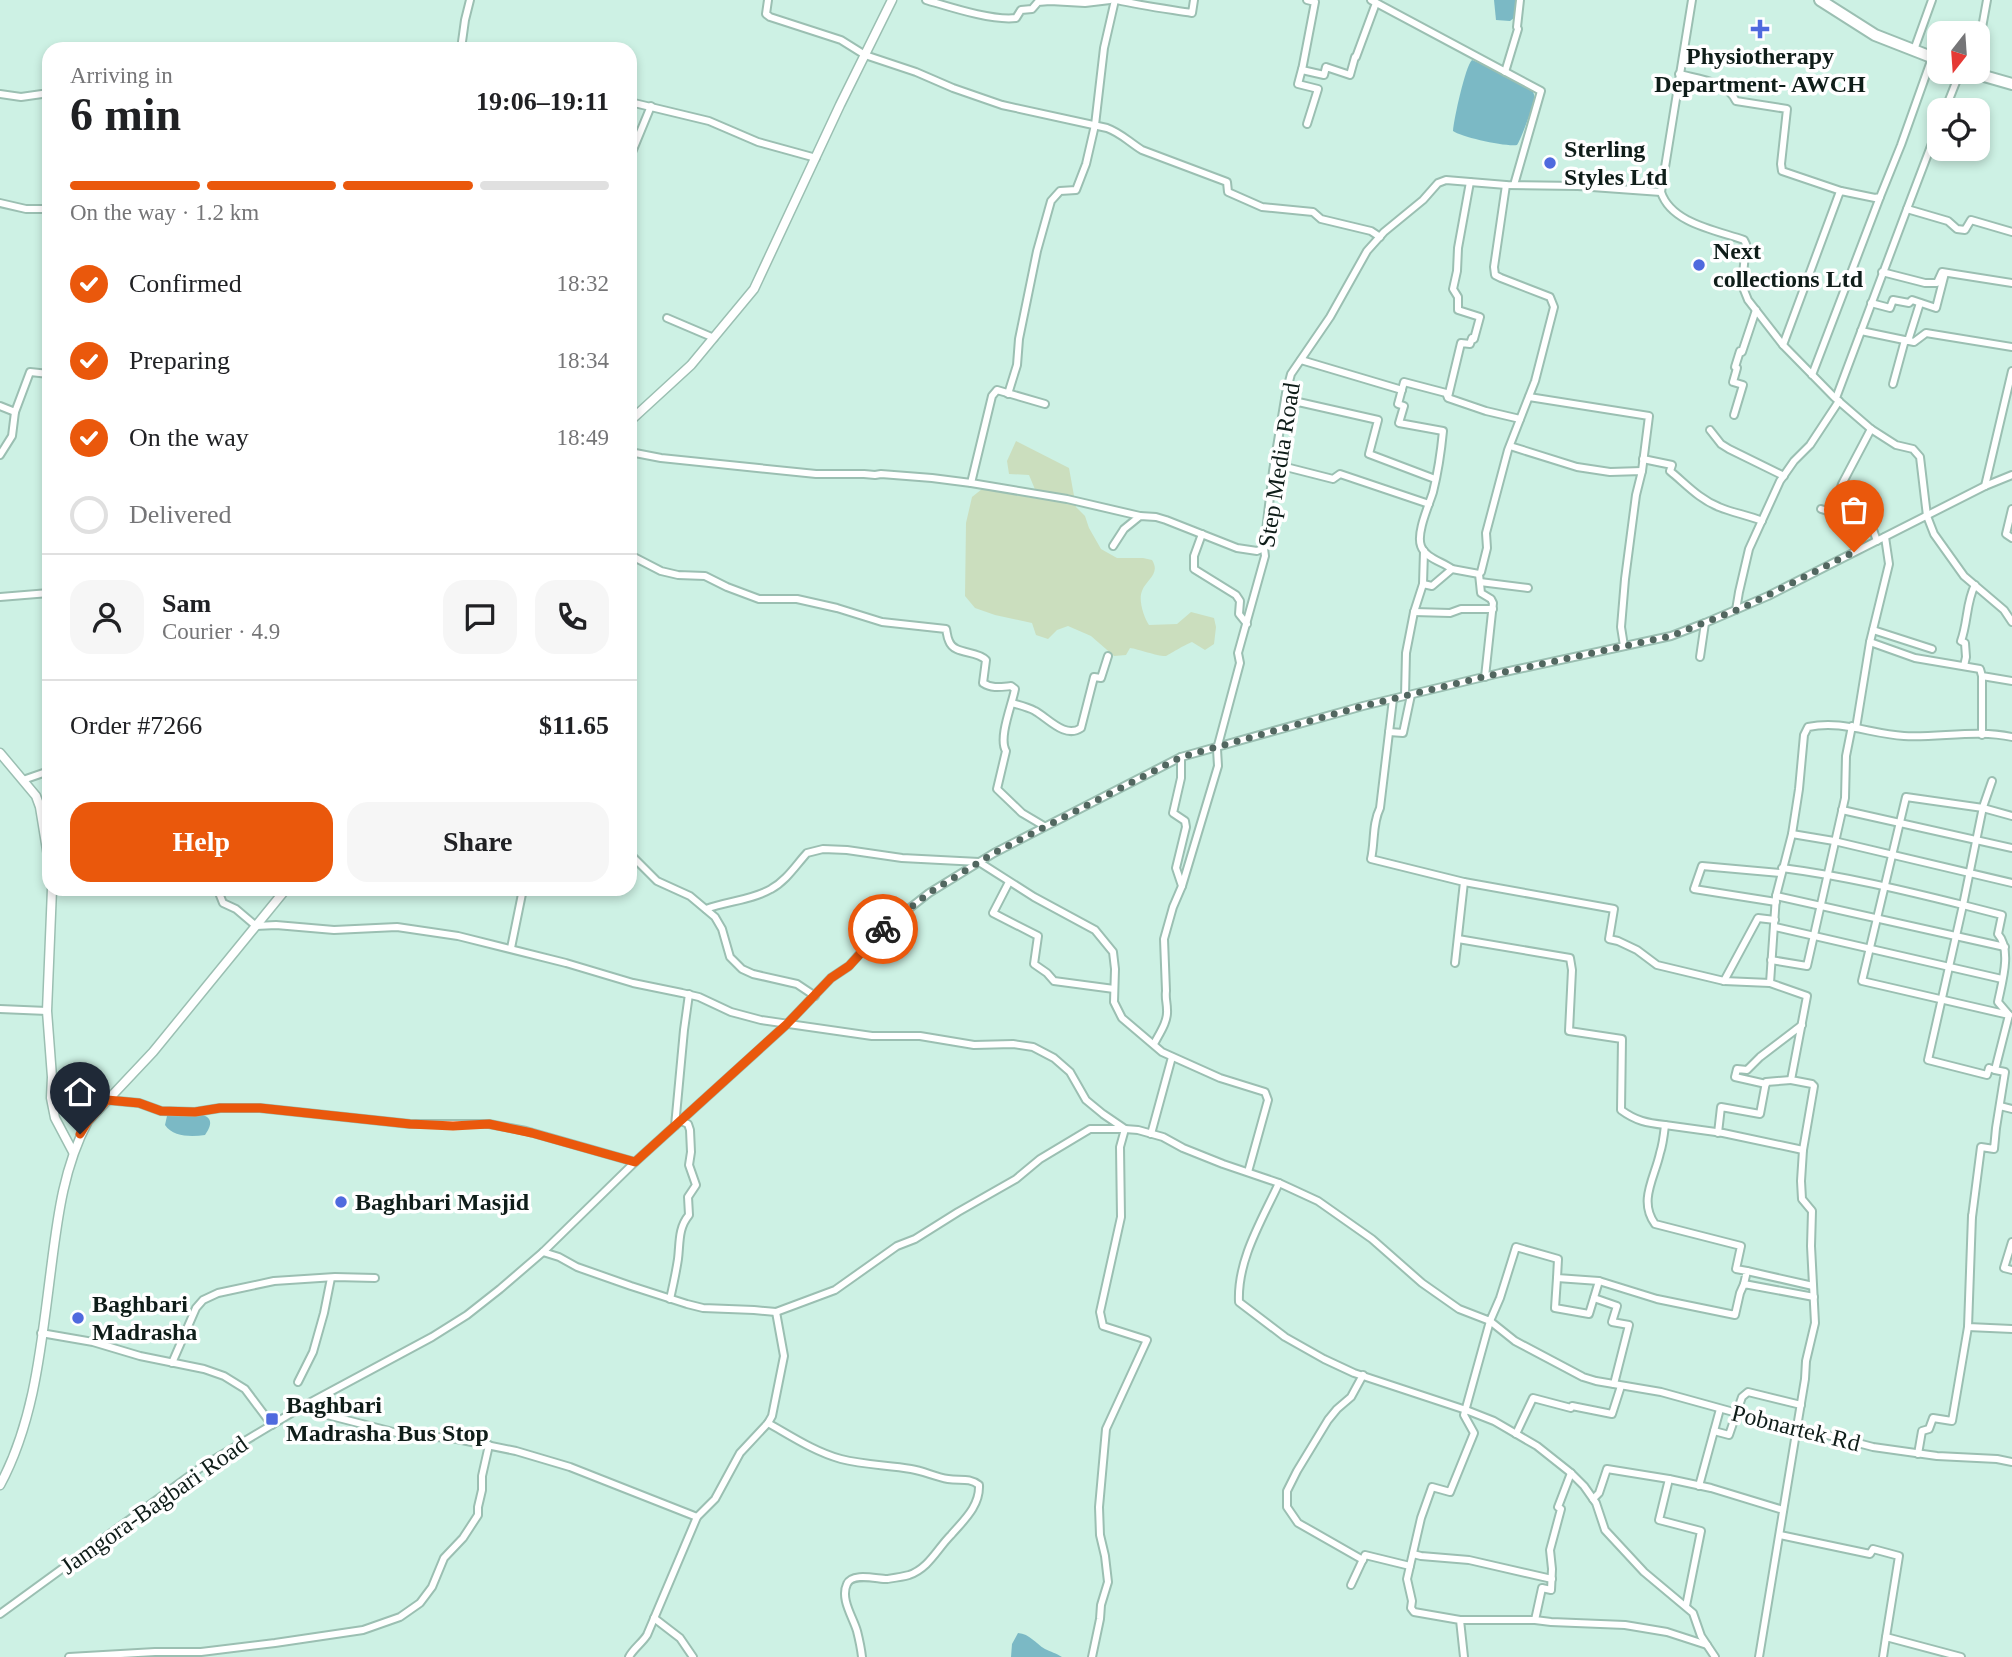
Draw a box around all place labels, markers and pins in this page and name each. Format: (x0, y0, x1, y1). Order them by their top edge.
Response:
marker: Physiotherapy Department- AWCH (1750, 19, 1770, 39)
place label: Physiotherapy Department- AWCH (1654, 43, 1866, 97)
place label: Sterling Styles Ltd (1564, 136, 1668, 190)
marker: Sterling Styles Ltd (1542, 155, 1558, 171)
place label: Next collections Ltd (1713, 238, 1864, 292)
marker: Next collections Ltd (1691, 257, 1707, 273)
pin (1824, 480, 1884, 552)
pin (50, 1062, 110, 1134)
place label: Baghbari Masjid (355, 1189, 530, 1215)
marker: Baghbari Masjid (333, 1194, 349, 1210)
place label: Baghbari Madrasha (92, 1291, 197, 1345)
marker: Baghbari Madrasha (70, 1310, 86, 1326)
place label: Baghbari Madrasha Bus Stop (286, 1392, 489, 1446)
marker: Baghbari Madrasha Bus Stop (264, 1411, 280, 1427)

